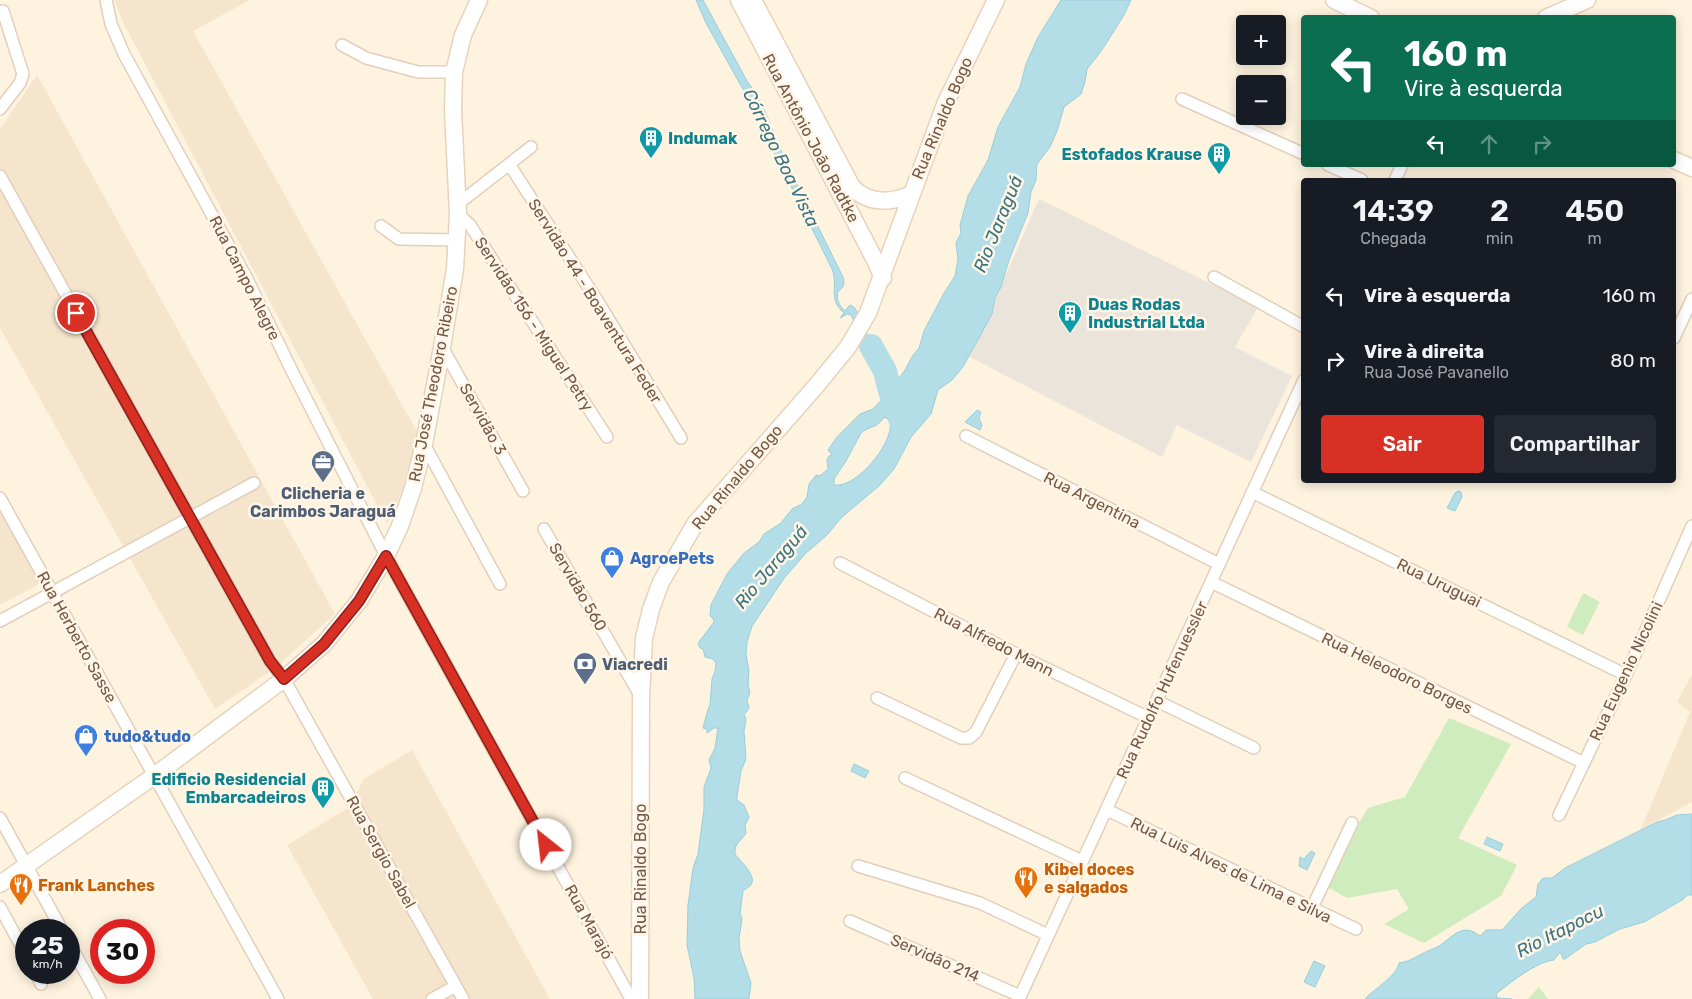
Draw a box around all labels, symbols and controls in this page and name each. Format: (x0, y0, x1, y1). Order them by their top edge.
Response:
map controls (1236, 15, 1286, 125)
button: + (1236, 15, 1286, 65)
text: 160 m (1404, 33, 1508, 75)
icon: left (1321, 35, 1386, 100)
street label: Rua Antônio João Radtke (758, 51, 864, 226)
street label: Rua Rinaldo Bogo (908, 54, 976, 182)
button: − (1236, 75, 1286, 125)
text: Vire à esquerda (1404, 75, 1563, 102)
water label: Córrego Boa Vista (738, 85, 824, 231)
building icon: Indumak (638, 125, 664, 159)
place label: Indumak (668, 129, 738, 148)
icon: left (1422, 130, 1450, 158)
icon: ahead (1475, 130, 1503, 158)
icon: right (1528, 130, 1556, 158)
building icon: Estofados Krause (1206, 141, 1232, 175)
place label: Estofados Krause (1061, 145, 1202, 164)
water label: Rio Jaraguá (969, 172, 1028, 276)
text: 14:39 (1353, 193, 1434, 229)
text: 2 (1490, 193, 1509, 229)
text: 450 (1565, 193, 1624, 229)
street label: Servidão 44 - Boaventura Feder (524, 195, 666, 407)
street label: Rua Campo Alegre (205, 213, 285, 343)
text: Chegada (1360, 229, 1426, 248)
text: min (1486, 229, 1513, 248)
text: m (1588, 229, 1602, 248)
street label: Servidão 156 - Miguel Petry (471, 233, 597, 415)
icon: left (1321, 282, 1349, 310)
street label: Rua José Theodoro Ribeiro (405, 284, 461, 484)
text: Vire à esquerda (1364, 284, 1511, 307)
text: 160 m (1603, 284, 1656, 307)
pin (55, 292, 97, 334)
place label: Duas Rodas Industrial Ltda (1088, 295, 1205, 332)
icon: arrive (62, 299, 90, 327)
building icon: Duas Rodas Industrial Ltda (1057, 300, 1083, 334)
text: Vire à direita (1364, 340, 1484, 363)
icon: right (1321, 347, 1349, 375)
text: 80 m (1610, 349, 1656, 372)
text: Rua José Pavanello (1364, 363, 1509, 382)
street label: Servidão 3 (456, 380, 510, 458)
button: Sair (1321, 415, 1484, 473)
button: Compartilhar (1494, 415, 1656, 473)
street label: Rua Rinaldo Bogo (688, 421, 786, 533)
office icon: Clicheria e Carimbos Jaraguá (310, 449, 336, 483)
street label: Rua Argentina (1041, 468, 1143, 532)
place label: Clicheria e Carimbos Jaraguá (250, 484, 396, 521)
water label: Rio Jaraguá (730, 520, 813, 613)
street label: Servidão 560 (545, 540, 611, 634)
shop icon: AgroePets (599, 545, 625, 579)
place label: AgroePets (630, 549, 715, 568)
street label: Rua Uruguai (1394, 554, 1484, 612)
street label: Rua Herberto Sasse (33, 568, 121, 706)
street label: Rua Rudolfo Hufenuessler (1112, 598, 1212, 782)
street label: Rua Eugenio Nicolini (1585, 598, 1667, 744)
street label: Rua Alfredo Mann (931, 604, 1057, 680)
street label: Rua Heleodoro Borges (1318, 628, 1476, 718)
bank icon: Viacredi (572, 651, 598, 685)
place label: Viacredi (602, 655, 668, 674)
shop icon: tudo&tudo (73, 723, 99, 757)
place label: tudo&tudo (104, 727, 191, 746)
place label: Edificio Residencial Embarcadeiros (151, 770, 306, 807)
building icon: Edificio Residencial Embarcadeiros (310, 775, 336, 809)
street label: Rua Sergio Sabel (342, 793, 420, 911)
street label: Rua Rinaldo Bogo (631, 804, 650, 934)
street label: Rua Luis Alves de Lima e Silva (1127, 813, 1335, 927)
position arrow (519, 818, 571, 870)
place label: Kibel doces e salgados (1044, 860, 1135, 897)
restaurant icon: Kibel doces e salgados (1013, 865, 1039, 899)
restaurant icon: Frank Lanches (8, 872, 34, 906)
place label: Frank Lanches (38, 876, 155, 895)
street label: Rua Marajó (561, 881, 617, 963)
water label: Rio Itapocu (1513, 900, 1608, 962)
speed limit sign: 30 (90, 919, 155, 984)
street label: Servidão 214 (888, 930, 982, 986)
text: 25 (31, 931, 64, 960)
text: km/h (33, 957, 62, 971)

